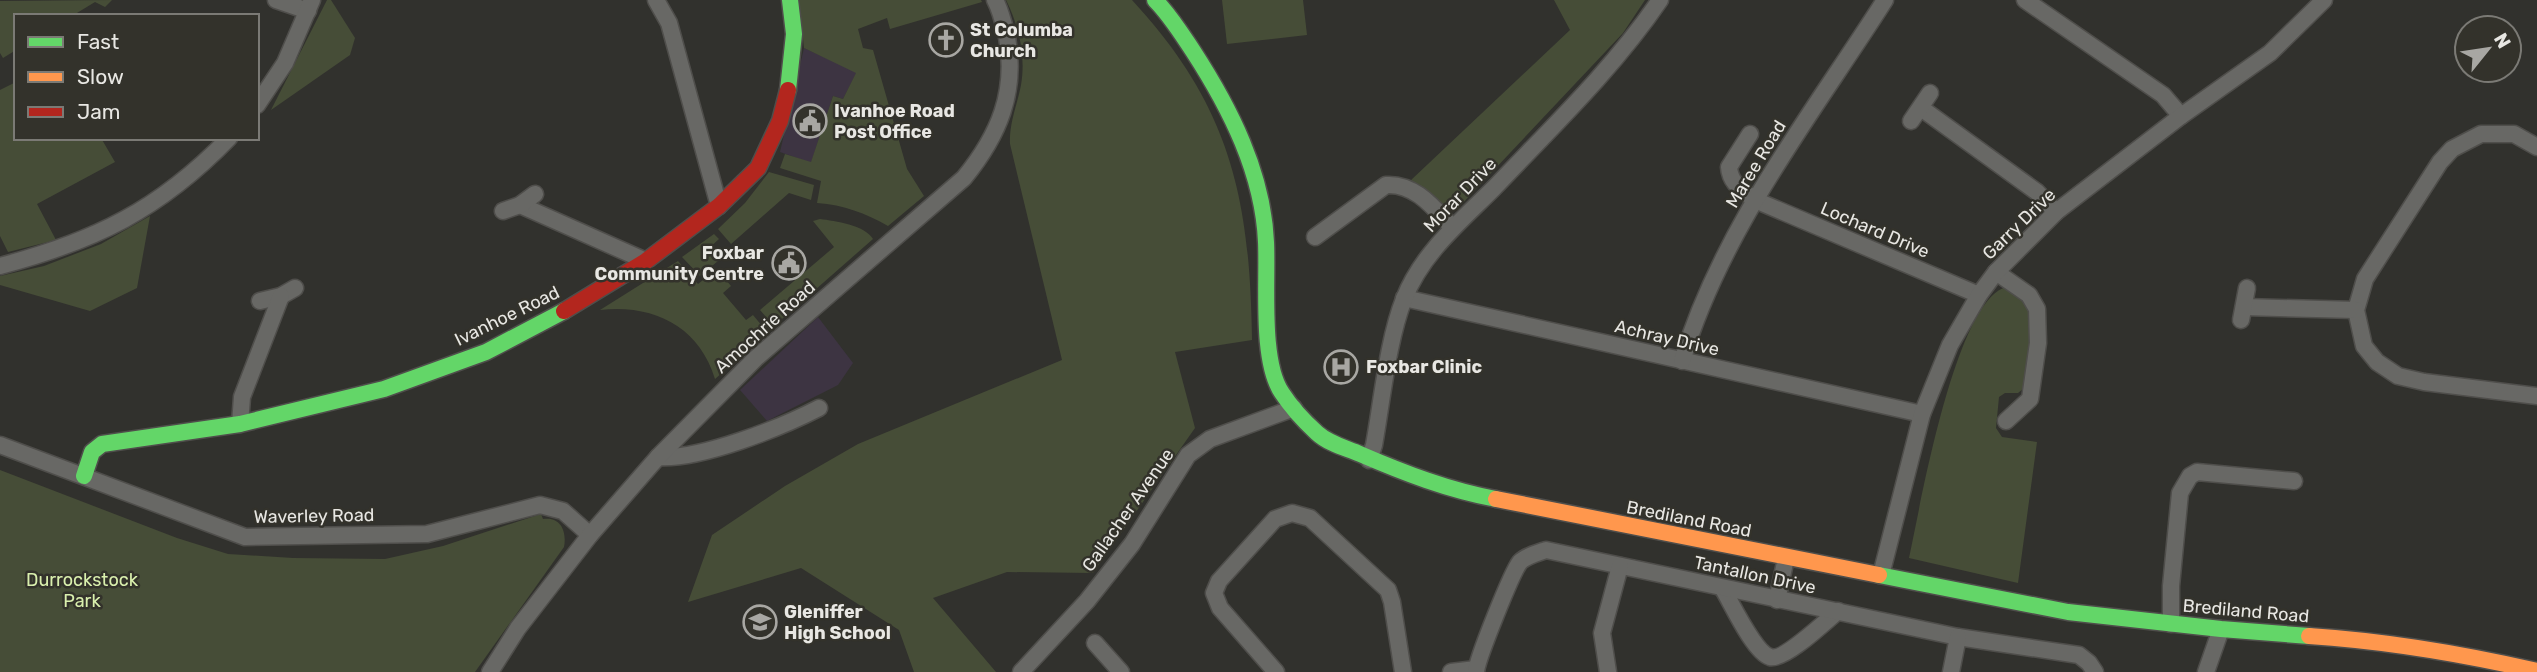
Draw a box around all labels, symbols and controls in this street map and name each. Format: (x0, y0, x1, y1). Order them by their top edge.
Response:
legend (14, 14, 259, 140)
north arrow (2453, 14, 2523, 84)
place label: St Columba Church (970, 19, 1073, 62)
church icon: St Columba Church (927, 21, 965, 59)
text: Fast (77, 29, 119, 54)
text: N (2489, 29, 2516, 52)
text: Slow (77, 64, 124, 89)
text: Jam (77, 99, 121, 124)
place label: Ivanhoe Road Post Office (834, 100, 955, 143)
public building icon: Ivanhoe Road Post Office (791, 102, 829, 140)
street label: Maree Road (1721, 116, 1791, 212)
street label: Morar Drive (1419, 153, 1501, 237)
street label: Garry Drive (1978, 184, 2060, 264)
street label: Lochard Drive (1817, 197, 1933, 263)
place label: Foxbar Community Centre (595, 242, 764, 285)
public building icon: Foxbar Community Centre (770, 244, 808, 282)
street label: Amochrie Road (710, 276, 820, 378)
street label: Ivanhoe Road (451, 281, 563, 351)
street label: Achray Drive (1613, 315, 1721, 361)
hospital icon: Foxbar Clinic (1322, 348, 1360, 386)
place label: Foxbar Clinic (1366, 356, 1482, 378)
street label: Gallacher Avenue (1077, 444, 1179, 576)
street label: Brediland Road (1625, 496, 1753, 542)
street label: Waverley Road (253, 504, 375, 528)
street label: Tantallon Drive (1692, 551, 1818, 599)
park label: Durrockstock Park (26, 569, 139, 612)
street label: Brediland Road (2182, 595, 2310, 627)
place label: Gleniffer High School (784, 601, 891, 644)
school or university icon: Gleniffer High School (741, 603, 779, 641)

